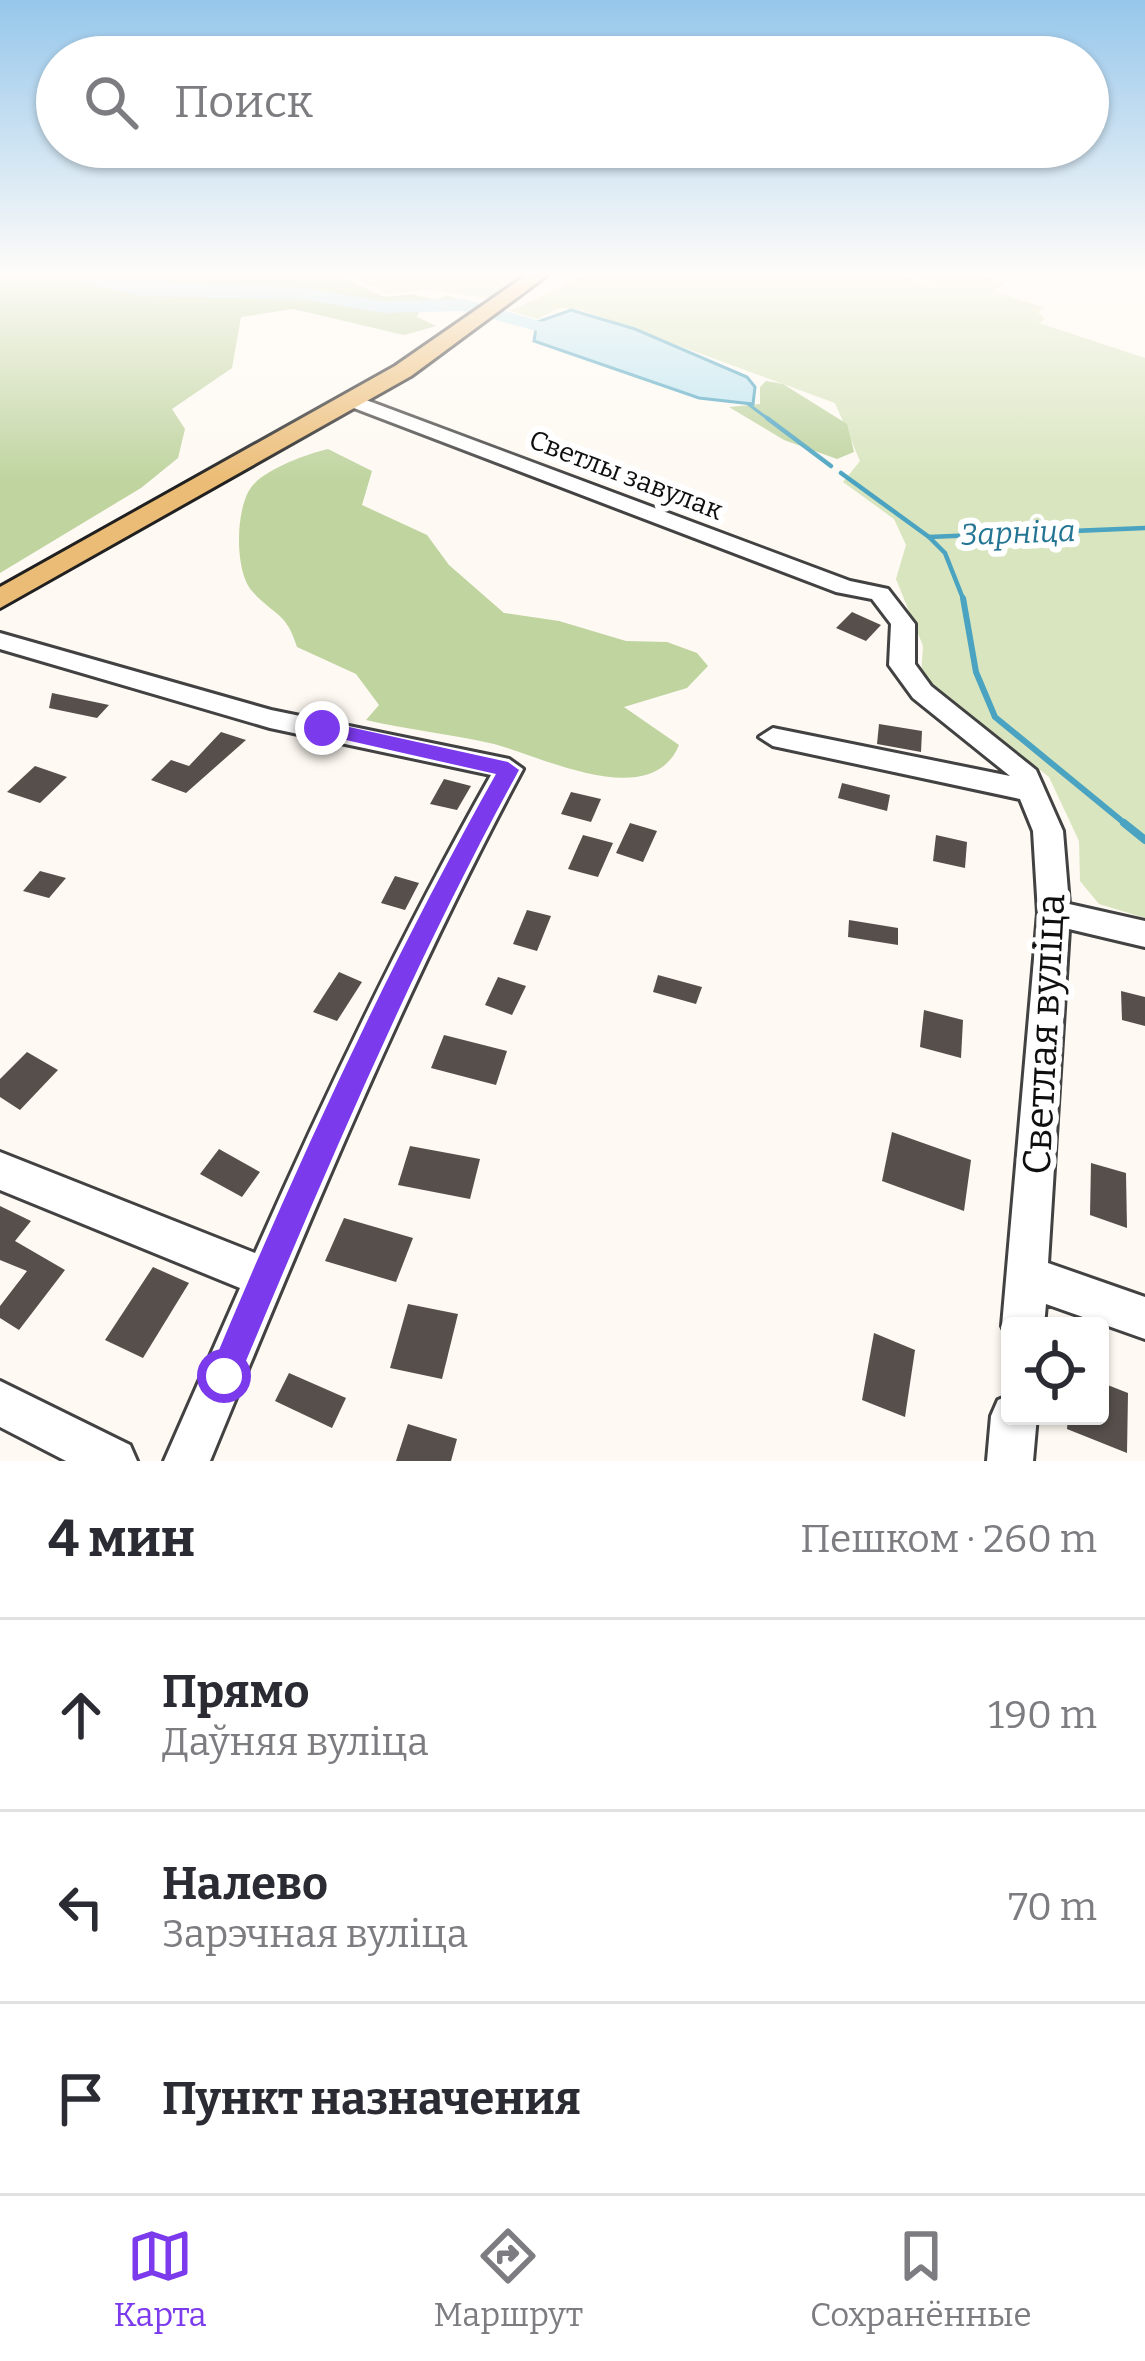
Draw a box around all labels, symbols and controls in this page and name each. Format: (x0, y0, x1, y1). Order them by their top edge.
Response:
search box (36, 36, 1109, 168)
icon: search (78, 69, 144, 135)
text: Поиск (174, 75, 313, 129)
street label: Светлы завулак (525, 423, 727, 527)
water label: Зарніца (960, 513, 1076, 553)
route end (295, 701, 349, 755)
street label: Светлая вуліца (1014, 892, 1074, 1176)
map controls (1001, 1317, 1109, 1425)
button: locate (1001, 1317, 1109, 1425)
route start (197, 1349, 251, 1403)
text: 4 мин (48, 1508, 195, 1570)
text: Пешком · 260 m (800, 1516, 1097, 1562)
text: Прямо (162, 1665, 309, 1719)
icon: ahead (48, 1682, 114, 1748)
text: 190 m (988, 1692, 1097, 1738)
text: Даўняя вуліца (162, 1719, 429, 1765)
text: Налево (162, 1857, 328, 1911)
icon: left (48, 1874, 114, 1940)
text: 70 m (1008, 1884, 1097, 1930)
text: Зарэчная вуліца (162, 1911, 468, 1957)
icon: arrive (48, 2066, 114, 2132)
text: Пункт назначения (162, 2072, 581, 2126)
tab: Карта (113, 2223, 207, 2335)
tab: Маршрут (434, 2223, 583, 2335)
tab: Сохранённые (810, 2223, 1032, 2335)

